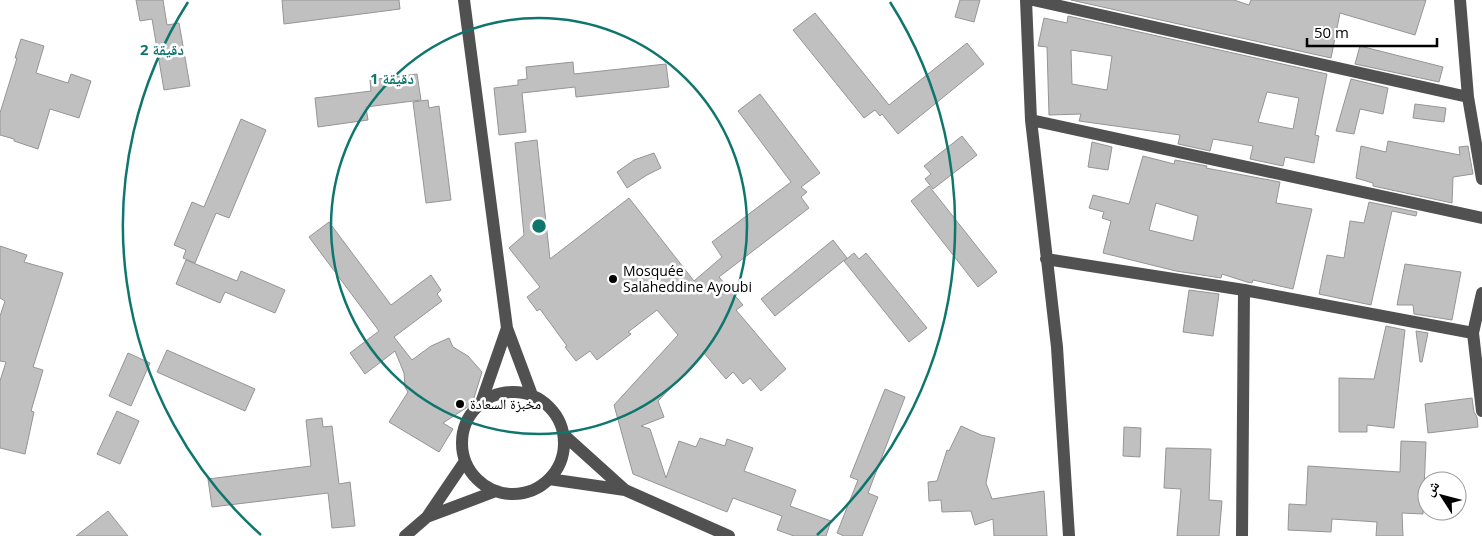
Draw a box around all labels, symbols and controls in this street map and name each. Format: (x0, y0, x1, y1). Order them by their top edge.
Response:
scale bar (1307, 15, 1437, 47)
text: 50 m (1314, 22, 1349, 42)
text: 2 دقيقة (140, 39, 184, 59)
text: 1 دقيقة (370, 68, 414, 88)
centre of rings (530, 217, 548, 235)
place label: Mosquée Salaheddine Ayoubi (623, 261, 752, 296)
marker: Mosquée Salaheddine Ayoubi (607, 273, 619, 285)
place label: مخبزة السعادة (470, 394, 541, 413)
marker: مخبزة السعادة (454, 398, 466, 410)
north arrow (1417, 471, 1467, 521)
text: ش (1419, 476, 1443, 500)

